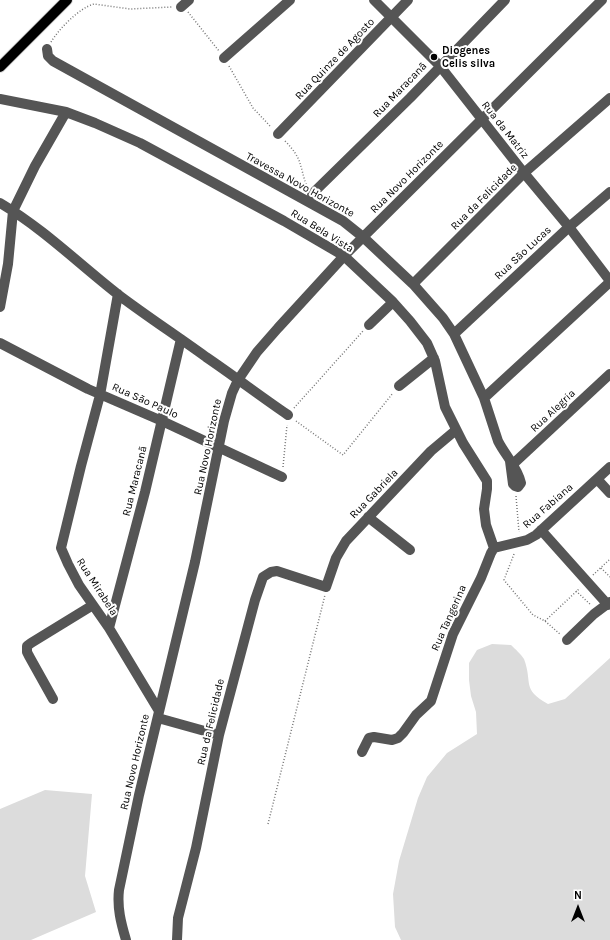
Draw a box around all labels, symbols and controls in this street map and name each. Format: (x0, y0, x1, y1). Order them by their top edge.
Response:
street label: Rua Quinze de Agosto (293, 15, 377, 103)
place label: Diogenes Celis silva (442, 44, 495, 70)
marker: Diogenes Celis silva (429, 52, 439, 62)
street label: Rua Maracanã (370, 60, 430, 120)
street label: Rua da Matriz (478, 99, 532, 161)
street label: Rua Novo Horizonte (368, 138, 446, 216)
street label: Travessa Novo Horizonte (243, 150, 357, 220)
street label: Rua da Felicidade (448, 161, 520, 233)
street label: Rua Bela Vista (288, 206, 356, 256)
street label: Rua São Lucas (492, 223, 554, 283)
street label: Rua São Paulo (110, 380, 180, 422)
street label: Rua Alegria (528, 387, 578, 435)
street label: Rua Novo Horizonte (191, 398, 225, 496)
street label: Rua Maracanã (120, 445, 150, 517)
street label: Rua Gabriela (347, 466, 401, 522)
street label: Rua Fabiana (520, 481, 576, 531)
street label: Rua Mirabela (73, 556, 121, 618)
street label: Rua Tangerina (429, 583, 469, 653)
street label: Rua da Felicidade (195, 677, 227, 767)
street label: Rua Novo Horizonte (118, 713, 152, 811)
north arrow (558, 888, 598, 928)
text: N (574, 889, 582, 902)

